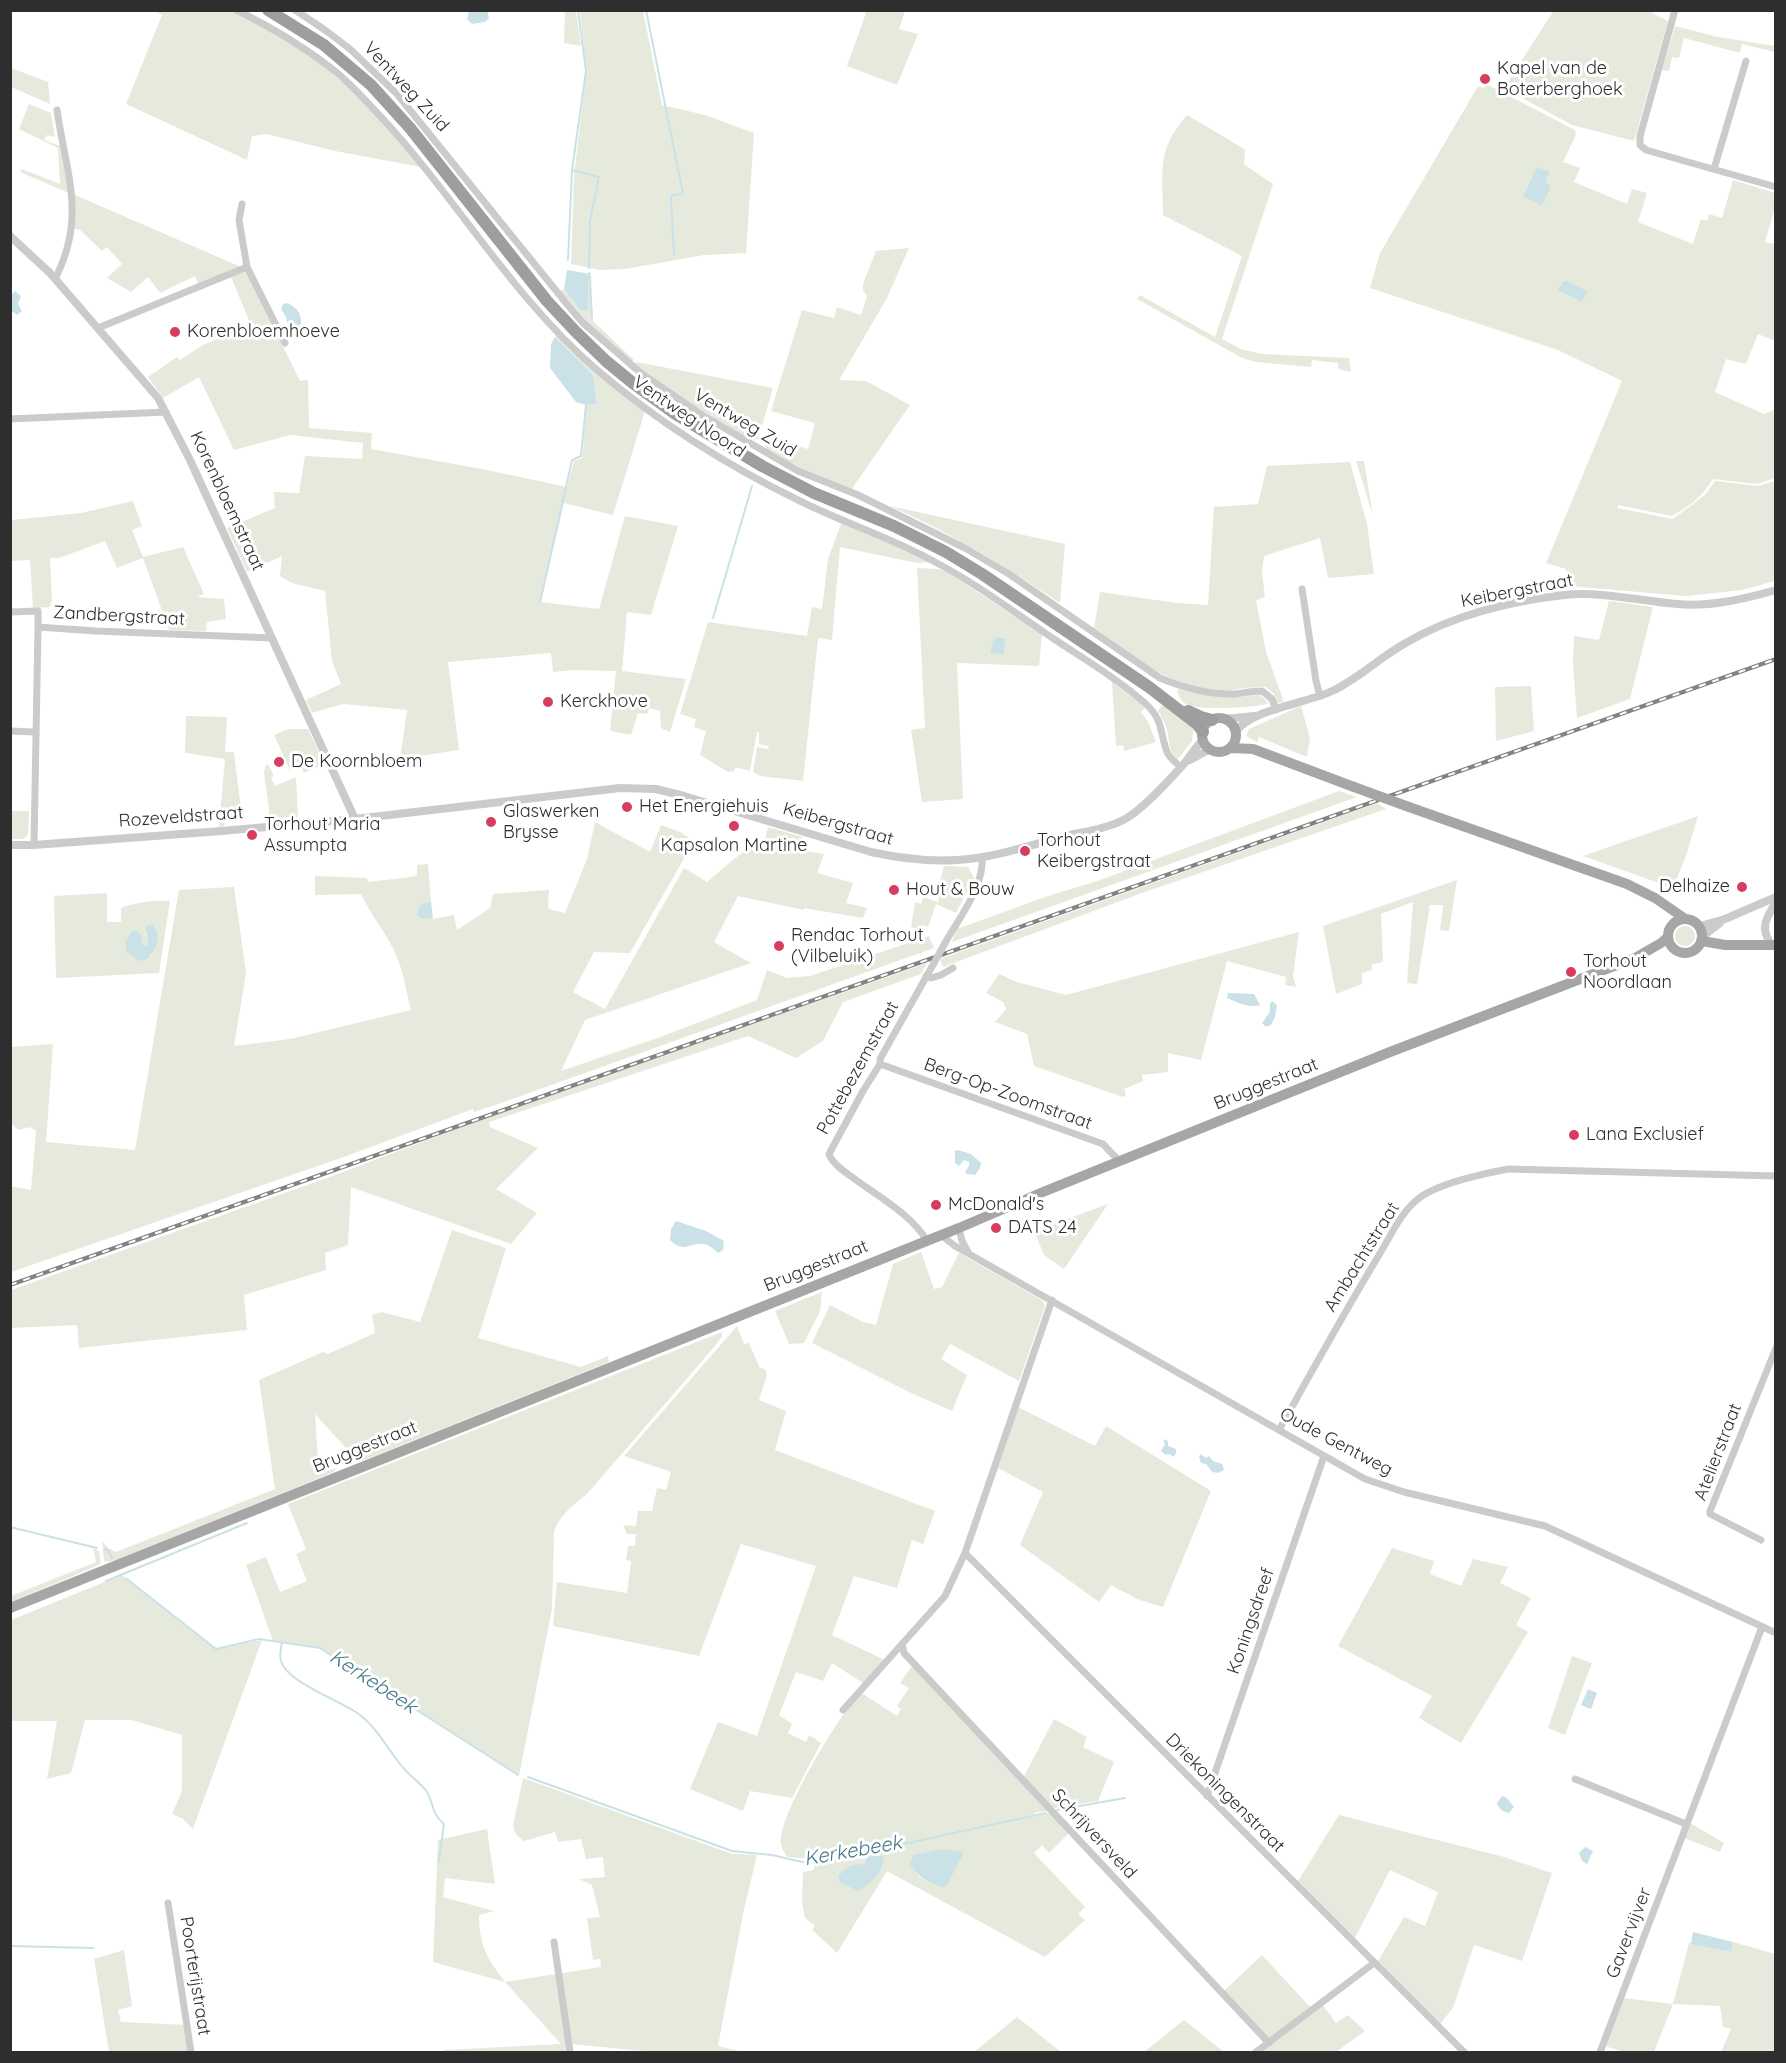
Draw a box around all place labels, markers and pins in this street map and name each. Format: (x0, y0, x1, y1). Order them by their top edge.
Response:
place label: Kapel van de Boterberghoek (1497, 58, 1623, 100)
marker: Kapel van de Boterberghoek (1478, 72, 1492, 86)
place label: Korenbloemhoeve (187, 321, 340, 343)
marker: Korenbloemhoeve (168, 325, 182, 339)
place label: Kerckhove (560, 691, 648, 713)
marker: Kerckhove (541, 695, 555, 709)
place label: De Koornbloem (291, 751, 422, 773)
marker: De Koornbloem (272, 755, 286, 769)
place label: Het Energiehuis (639, 796, 769, 818)
marker: Het Energiehuis (620, 800, 634, 814)
place label: Glaswerken Brysse (503, 801, 599, 844)
place label: Torhout Maria Assumpta (264, 814, 380, 856)
marker: Glaswerken Brysse (484, 815, 498, 829)
marker: Kapsalon Martine (727, 819, 741, 833)
marker: Torhout Maria Assumpta (245, 828, 259, 842)
place label: Torhout Keibergstraat (1037, 830, 1151, 872)
place label: Kapsalon Martine (661, 835, 807, 857)
marker: Torhout Keibergstraat (1018, 844, 1032, 858)
place label: Delhaize (1659, 876, 1730, 898)
place label: Hout & Bouw (906, 879, 1015, 901)
marker: Delhaize (1735, 880, 1749, 894)
marker: Hout & Bouw (887, 883, 901, 897)
place label: Rendac Torhout (Vilbeluik) (791, 925, 924, 968)
marker: Rendac Torhout (Vilbeluik) (772, 939, 786, 953)
place label: Torhout Noordlaan (1583, 951, 1672, 994)
marker: Torhout Noordlaan (1564, 965, 1578, 979)
place label: Lana Exclusief (1586, 1124, 1704, 1146)
marker: Lana Exclusief (1567, 1128, 1581, 1142)
place label: McDonald's (948, 1194, 1044, 1216)
marker: McDonald's (929, 1198, 943, 1212)
place label: DATS 24 (1008, 1217, 1077, 1239)
marker: DATS 24 (989, 1221, 1003, 1235)

